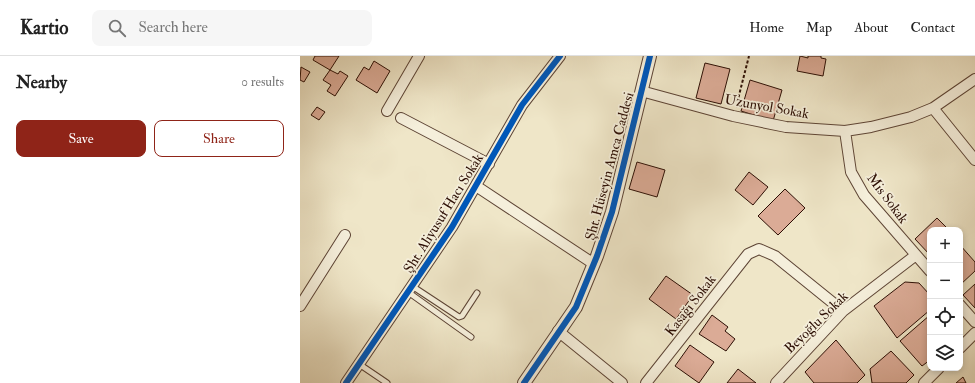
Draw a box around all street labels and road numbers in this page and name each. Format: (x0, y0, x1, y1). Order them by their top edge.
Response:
street label: Şht. Hüseyin Amca Caddesi (582, 90, 638, 242)
street label: Uzunyol Sokak (723, 91, 811, 123)
street label: Şht. Aliyusuf Hacı Sokak (400, 150, 488, 277)
street label: Mis Sokak (863, 170, 912, 227)
street label: Kasağı Sokak (661, 271, 720, 339)
street label: Beyoğlu Sokak (781, 288, 853, 358)

